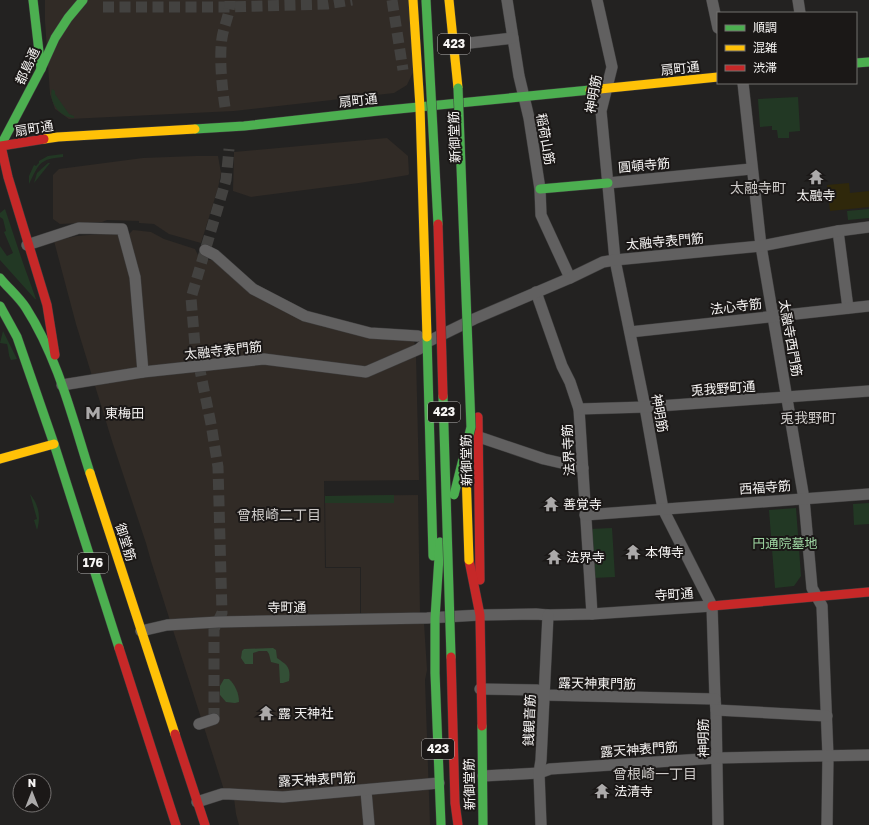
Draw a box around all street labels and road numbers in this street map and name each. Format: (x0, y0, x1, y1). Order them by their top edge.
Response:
road number: 423 (438, 34, 470, 54)
street label: 都島通 (12, 45, 42, 87)
street label: 扇町通 (660, 58, 700, 78)
street label: 神明筋 (582, 73, 604, 115)
street label: 扇町通 (338, 90, 378, 110)
street label: 新御堂筋 (445, 111, 463, 163)
street label: 稲荷山筋 (534, 112, 558, 166)
street label: 扇町通 (13, 117, 55, 139)
street label: 圓頓寺筋 (617, 155, 671, 175)
street label: 太融寺表門筋 (625, 230, 705, 252)
street label: 法心寺筋 (709, 295, 763, 317)
street label: 太融寺西門筋 (776, 298, 806, 378)
street label: 太融寺表門筋 (183, 338, 263, 362)
street label: 兎我野町通 (690, 378, 756, 398)
street label: 神明筋 (649, 392, 671, 434)
road number: 423 (428, 402, 460, 422)
street label: 法界寺筋 (559, 424, 577, 476)
street label: 新御堂筋 (458, 434, 474, 486)
street label: 西福寺筋 (738, 477, 792, 497)
street label: 御堂筋 (112, 521, 140, 563)
road number: 176 (78, 553, 108, 573)
street label: 寺町通 (654, 585, 694, 603)
street label: 寺町通 (267, 599, 307, 615)
street label: 露天神東門筋 (558, 674, 636, 692)
street label: 銭観音筋 (520, 694, 538, 746)
street label: 神明筋 (695, 718, 711, 758)
street label: 露天神表門筋 (600, 738, 678, 760)
road number: 423 (422, 739, 454, 759)
street label: 新御堂筋 (461, 758, 477, 810)
street label: 露天神表門筋 (278, 769, 356, 789)

